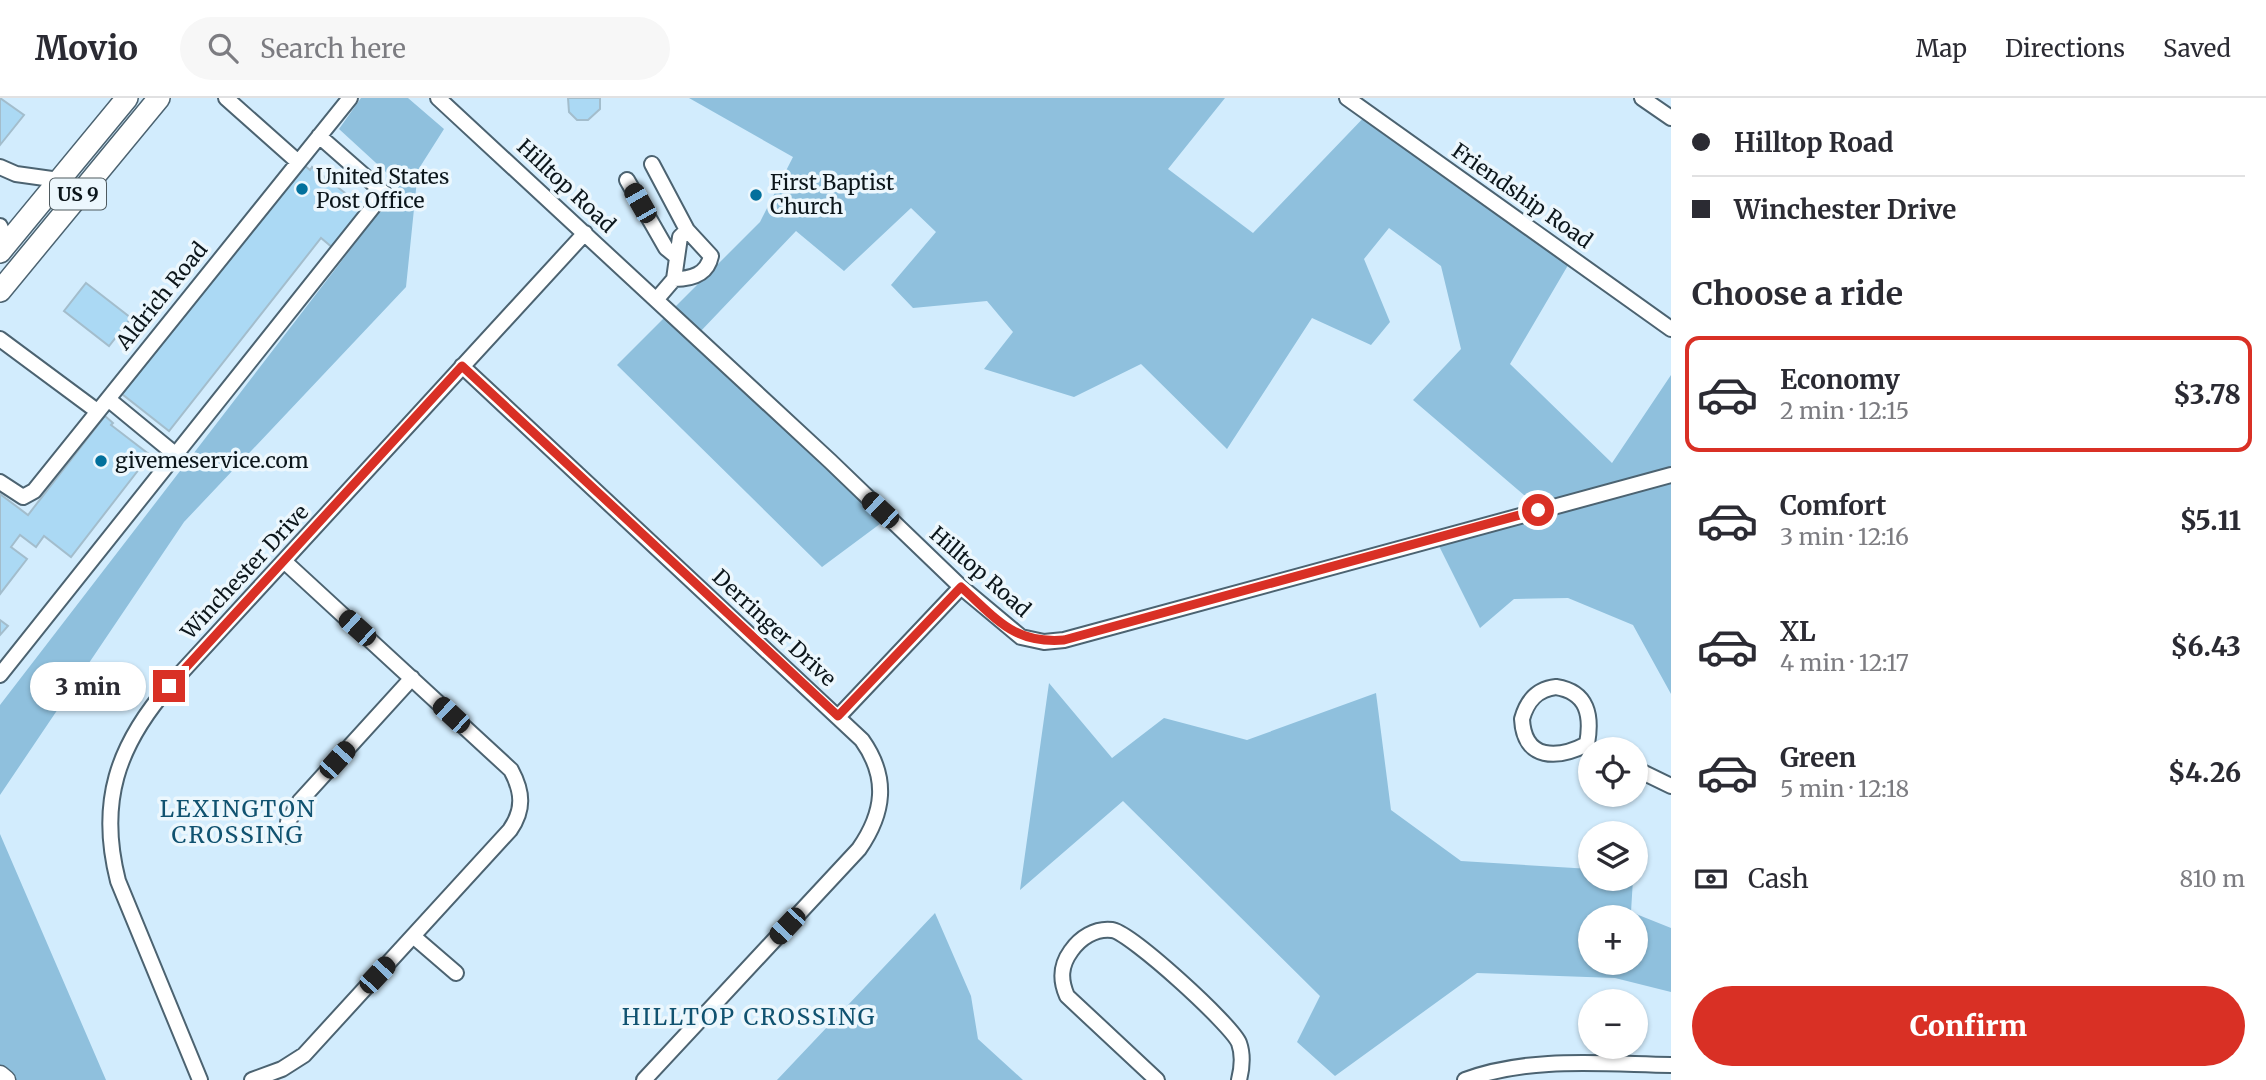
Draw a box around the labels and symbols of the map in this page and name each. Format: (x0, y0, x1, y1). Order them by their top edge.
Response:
street label: Hilltop Road (511, 133, 622, 238)
street label: Friendship Road (1447, 137, 1598, 254)
place label: United States Post Office (316, 163, 449, 214)
place label: First Baptist Church (770, 169, 894, 220)
road number: US 9 (50, 178, 106, 209)
car (621, 180, 660, 226)
marker: United States Post Office (294, 181, 310, 197)
marker: First Baptist Church (748, 187, 764, 203)
street label: Aldrich Road (109, 236, 213, 356)
place label: givemeservice.com (115, 447, 309, 474)
marker: givemeservice.com (93, 453, 109, 469)
car (858, 488, 903, 532)
route start (1522, 494, 1554, 526)
street label: Winchester Drive (174, 499, 314, 646)
street label: Hilltop Road (924, 520, 1037, 623)
street label: Derringer Drive (707, 564, 842, 692)
car (335, 606, 380, 650)
callout: 3 min (29, 662, 144, 710)
route end (153, 670, 185, 702)
car (429, 693, 474, 737)
car (316, 737, 359, 783)
district label: LEXINGTON CROSSING (160, 794, 316, 849)
car (765, 903, 810, 949)
car (355, 952, 400, 998)
district label: HILLTOP CROSSING (622, 1002, 876, 1031)

